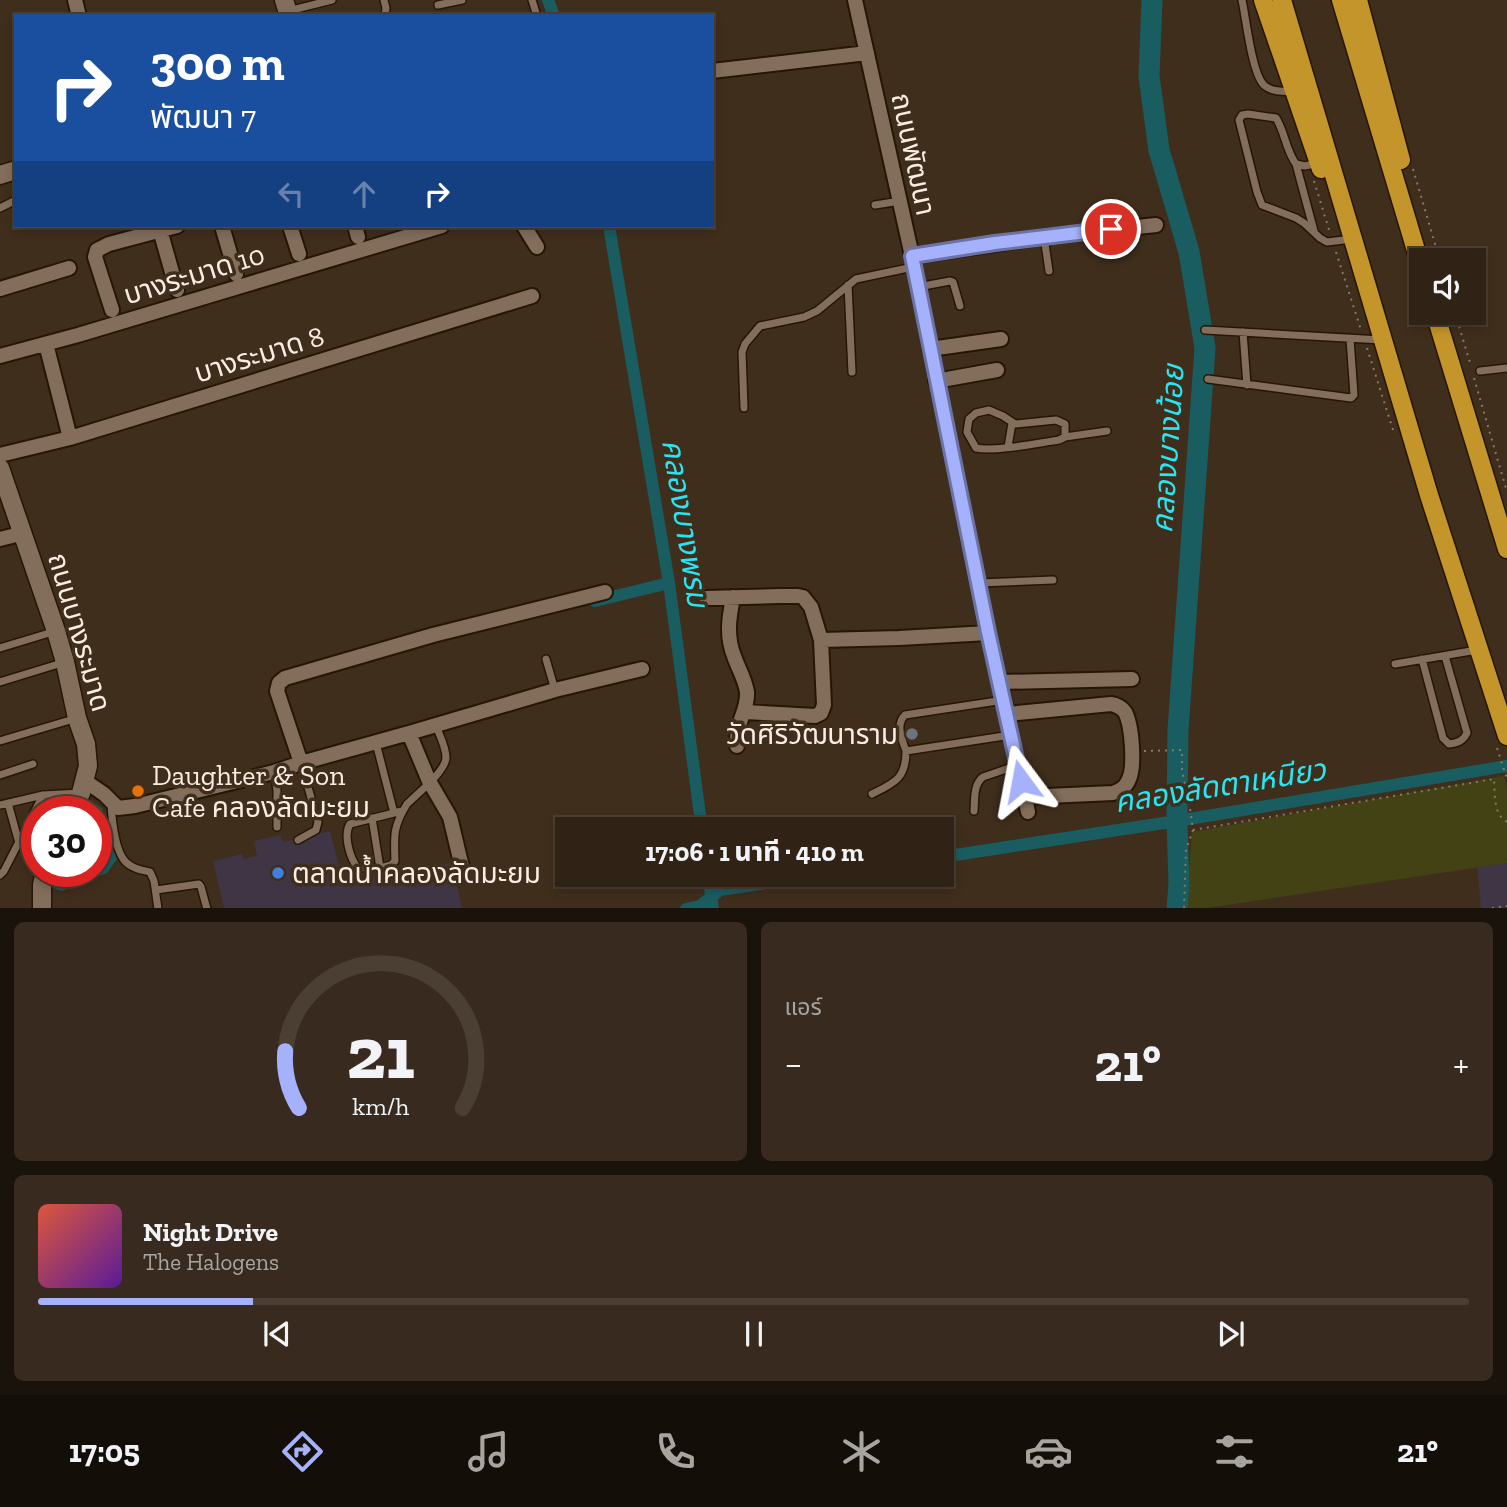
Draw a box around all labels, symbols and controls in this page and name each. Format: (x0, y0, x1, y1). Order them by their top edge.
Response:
text: 300 m (150, 34, 285, 93)
icon: right (35, 42, 126, 133)
street label: ถนนพัฒนา (884, 90, 943, 218)
text: พัฒนา 7 (150, 98, 256, 136)
icon: left (272, 175, 310, 213)
icon: ahead (345, 175, 383, 213)
icon: right (418, 175, 456, 213)
pin (1081, 199, 1141, 259)
icon: arrive (1092, 210, 1130, 248)
street label: บางระมาด 10 (120, 237, 269, 312)
map controls (1409, 248, 1486, 325)
button: sound (1409, 248, 1486, 325)
street label: บางระมาด 8 (190, 319, 328, 390)
water label: คลองบางน้อย (1144, 361, 1192, 534)
water label: คลองบางพรม (654, 437, 716, 612)
street label: ถนนบางระมาด (41, 549, 118, 715)
place label: วัดศิริวัฒนาราม (726, 718, 898, 751)
marker: วัดศิริวัฒนาราม (904, 726, 920, 742)
position arrow (984, 744, 1058, 818)
water label: คลองลัดตาเหนียว (1112, 751, 1329, 820)
place label: Daughter & Son Cafe คลองลัดมะยม (152, 759, 370, 824)
marker: Daughter & Son Cafe คลองลัดมะยม (130, 783, 146, 799)
speed limit sign: 30 (21, 796, 112, 887)
text: 17:06 · 1 นาที · 410 m (645, 836, 864, 868)
place label: ตลาดน้ำคลองลัดมะยม (292, 854, 541, 890)
marker: ตลาดน้ำคลองลัดมะยม (270, 865, 286, 881)
text: แอร์ (785, 993, 822, 1021)
text: 21 (346, 1009, 415, 1097)
text: 21° (1094, 1032, 1161, 1094)
text: − (785, 1041, 802, 1087)
text: + (1453, 1041, 1469, 1087)
text: km/h (352, 1090, 409, 1120)
text: Night Drive (143, 1216, 278, 1248)
text: The Halogens (143, 1248, 279, 1276)
icon: previous (258, 1315, 296, 1353)
icon: pause (735, 1315, 773, 1353)
icon: next (1212, 1315, 1250, 1353)
icon: directions (278, 1427, 327, 1476)
icon: music (464, 1427, 513, 1476)
icon: phone (651, 1427, 700, 1476)
icon: climate (837, 1427, 886, 1476)
icon: car (1024, 1427, 1073, 1476)
icon: filters (1210, 1427, 1259, 1476)
text: 17:05 (69, 1432, 140, 1470)
text: 21° (1397, 1432, 1438, 1470)

